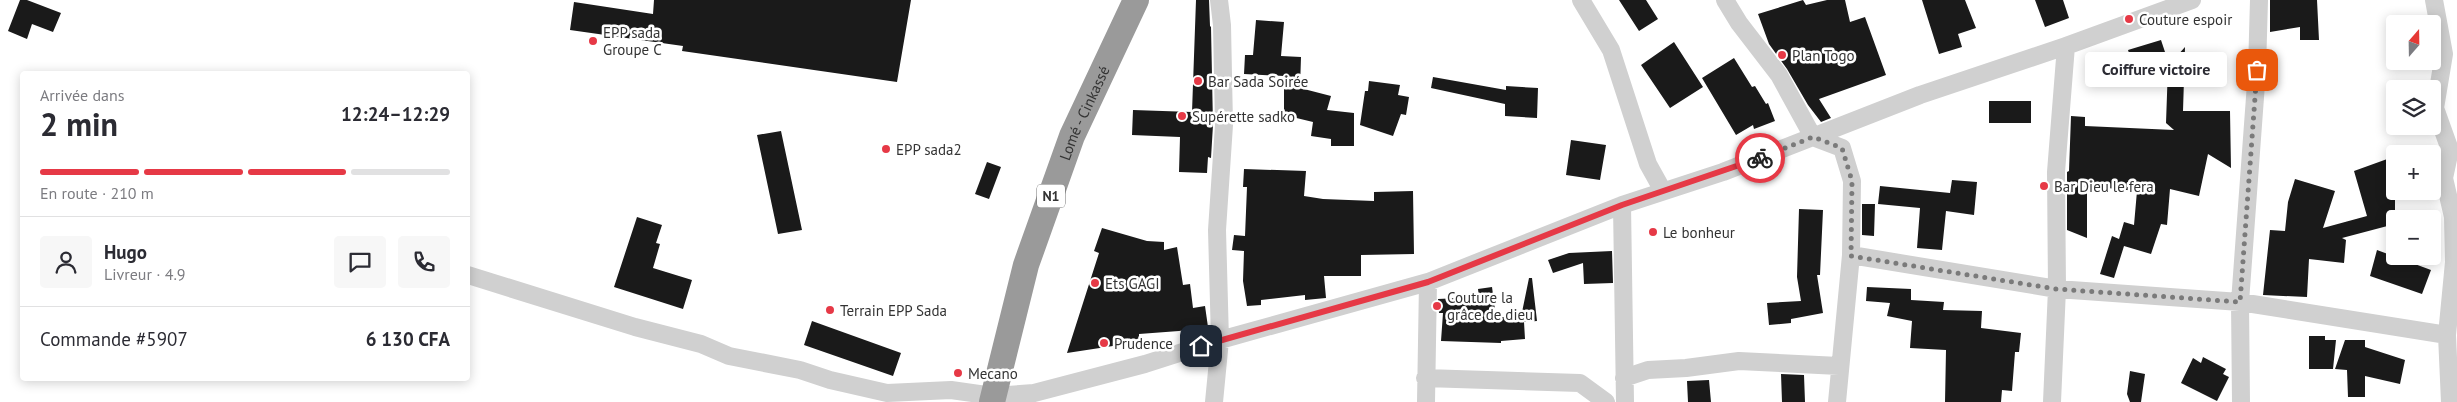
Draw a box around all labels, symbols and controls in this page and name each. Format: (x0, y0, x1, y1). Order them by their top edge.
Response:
place label: Couture espoir (2139, 10, 2232, 29)
marker: Couture espoir (2123, 13, 2135, 25)
north arrow (2386, 15, 2441, 70)
map controls (2386, 15, 2441, 265)
place label: EPP sada Groupe C (603, 23, 662, 59)
marker: EPP sada Groupe C (587, 35, 599, 47)
place label: Plan Togo (1792, 46, 1855, 65)
marker: Plan Togo (1776, 49, 1788, 61)
pin (2236, 49, 2278, 91)
callout: Coiffure victoire (2084, 52, 2227, 88)
icon: bag (2243, 56, 2271, 84)
text: Coiffure victoire (2102, 59, 2210, 79)
street label: Lomé - Cinkassé (1055, 63, 1113, 163)
place label: Bar Sada Soirée (1208, 72, 1308, 91)
marker: Bar Sada Soirée (1192, 75, 1204, 87)
button: layers (2386, 80, 2441, 135)
text: Arrivée dans (40, 85, 124, 105)
text: 12:24–12:29 (341, 102, 450, 126)
text: 2 min (40, 103, 118, 145)
place label: Supérette sadko (1192, 107, 1295, 126)
marker: Supérette sadko (1176, 110, 1188, 122)
courier (1735, 133, 1785, 183)
place label: EPP sada2 (896, 140, 962, 159)
marker: EPP sada2 (880, 143, 892, 155)
icon: bike (1746, 144, 1774, 172)
button: + (2386, 145, 2441, 200)
place label: Bar Dieu le fera (2054, 177, 2154, 196)
marker: Bar Dieu le fera (2038, 180, 2050, 192)
text: En route · 210 m (40, 183, 154, 203)
road number: N1 (1037, 185, 1065, 208)
button: − (2386, 210, 2441, 265)
place label: Le bonheur (1663, 223, 1735, 242)
marker: Le bonheur (1647, 226, 1659, 238)
button: person (40, 236, 92, 288)
button: chat (334, 236, 386, 288)
button: phone (398, 236, 450, 288)
text: Hugo (104, 240, 147, 264)
text: Livreur · 4.9 (104, 264, 186, 284)
place label: Ets GAGI (1105, 274, 1160, 293)
marker: Ets GAGI (1089, 277, 1101, 289)
place label: Couture la grâce de dieu (1447, 288, 1533, 324)
marker: Couture la grâce de dieu (1431, 300, 1443, 312)
place label: Terrain EPP Sada (840, 301, 947, 320)
marker: Terrain EPP Sada (824, 304, 836, 316)
pin (1180, 325, 1222, 367)
text: Commande #5907 (40, 327, 188, 351)
text: 6 130 CFA (366, 327, 450, 351)
icon: home (1187, 332, 1215, 360)
place label: Prudence (1114, 334, 1173, 353)
marker: Prudence (1098, 337, 1110, 349)
place label: Mecano (968, 364, 1018, 383)
marker: Mecano (952, 367, 964, 379)

